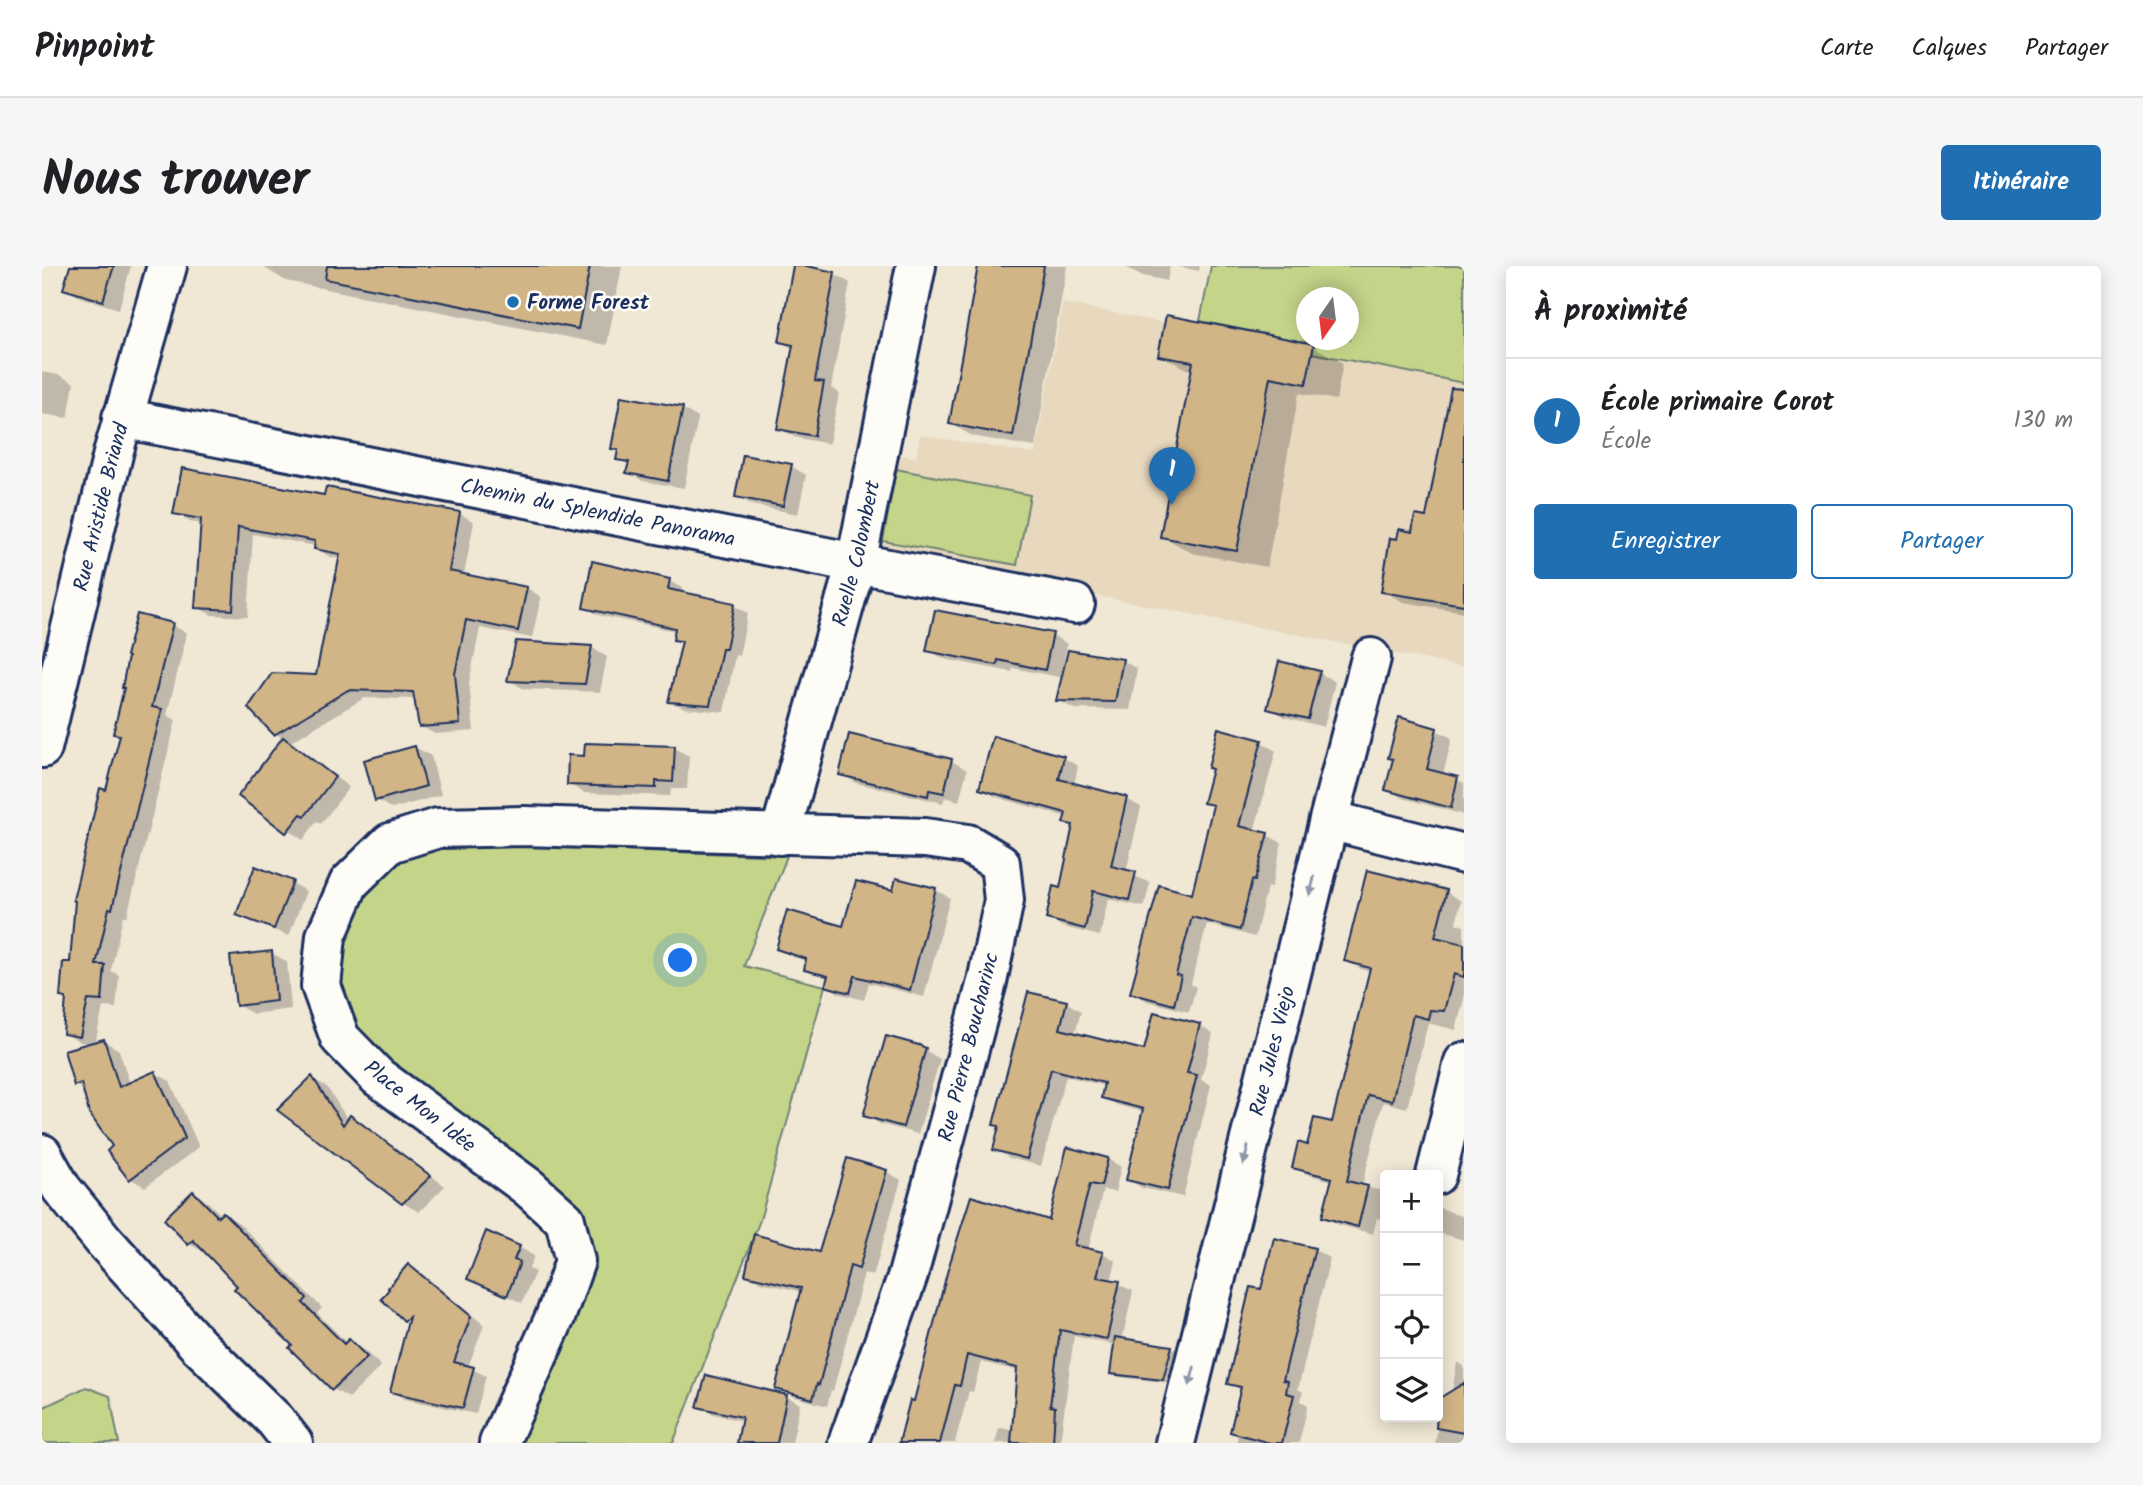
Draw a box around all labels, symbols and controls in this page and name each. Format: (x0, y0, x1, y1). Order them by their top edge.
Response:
text: Pinpoint (35, 22, 155, 75)
text: Carte (1820, 29, 1874, 68)
text: Calques (1912, 29, 1987, 68)
text: Partager (2025, 29, 2108, 68)
text: Nous trouver (42, 143, 309, 221)
button: Itinéraire (1941, 145, 2101, 220)
place label: Forme Forest (527, 287, 650, 320)
north arrow (1296, 287, 1359, 350)
text: À proximité (1534, 288, 1687, 336)
marker: Forme Forest (505, 294, 521, 310)
text: École primaire Corot (1601, 382, 1834, 424)
text: 1 (1554, 403, 1560, 439)
text: 130 m (2014, 403, 2073, 439)
street label: Rue Aristide Briand (65, 419, 139, 595)
text: École (1601, 424, 1651, 460)
pin: 1 (1149, 447, 1195, 505)
street label: Chemin du Splendide Panorama (457, 470, 738, 557)
street label: Ruelle Colombert (824, 477, 890, 630)
button: Enregistrer (1534, 504, 1797, 579)
button: Partager (1811, 504, 2073, 579)
one-way arrow (1306, 875, 1317, 897)
your location (663, 943, 697, 977)
street label: Rue Pierre Boucharinc (930, 949, 1009, 1145)
street label: Rue Jules Viejo (1241, 983, 1305, 1120)
street label: Place Mon Idée (356, 1053, 483, 1162)
one-way arrow (1240, 1144, 1251, 1166)
map controls (1380, 1170, 1443, 1422)
button: + (1380, 1170, 1443, 1233)
button: − (1380, 1233, 1443, 1296)
button: locate (1380, 1296, 1443, 1359)
button: layers (1380, 1359, 1443, 1422)
one-way arrow (1186, 1365, 1197, 1387)

